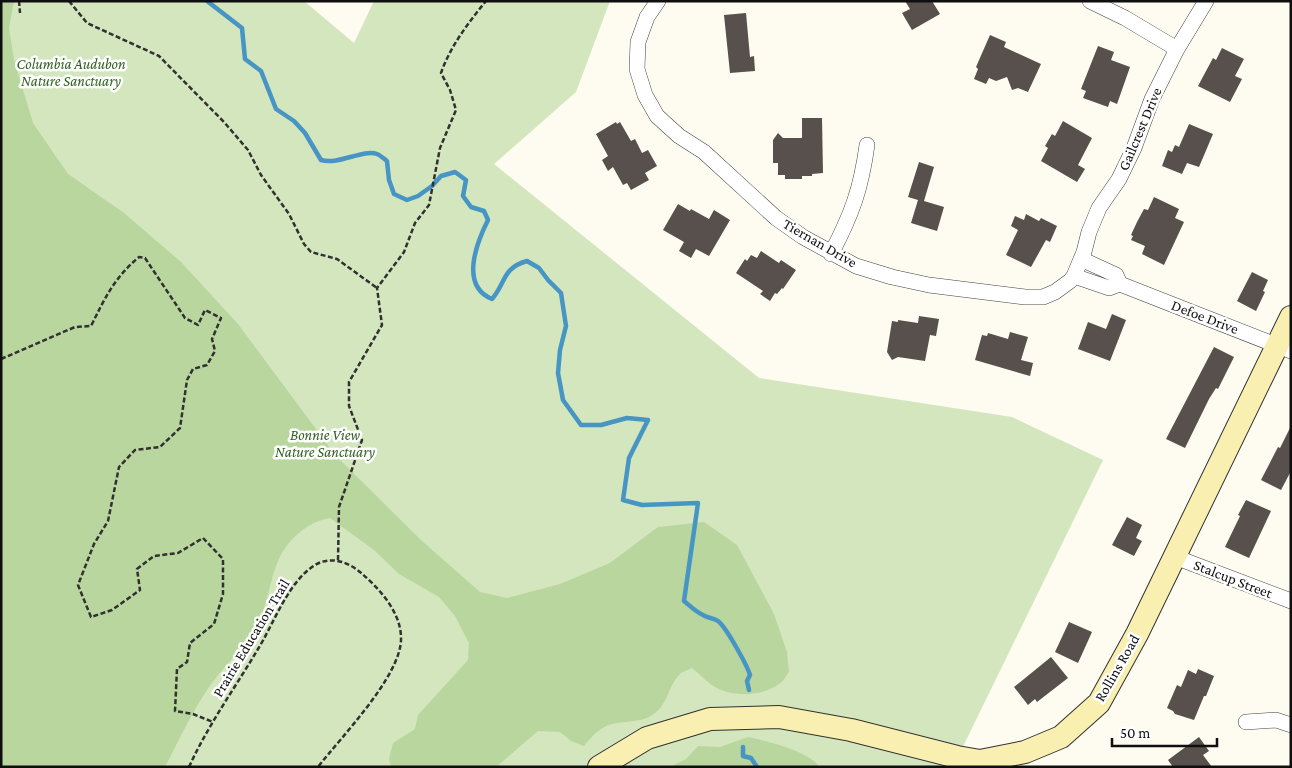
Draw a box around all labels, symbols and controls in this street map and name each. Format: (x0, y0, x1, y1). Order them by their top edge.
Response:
park label: Columbia Audubon Nature Sanctuary (16, 56, 126, 90)
street label: Gailcrest Drive (1115, 85, 1165, 173)
street label: Tiernan Drive (780, 215, 860, 271)
street label: Defoe Drive (1169, 297, 1241, 337)
park label: Bonnie View Nature Sanctuary (275, 427, 375, 461)
street label: Stalcup Street (1191, 557, 1275, 603)
street label: Prairie Education Trail (210, 576, 293, 700)
street label: Rollins Road (1091, 632, 1143, 704)
scale bar (1112, 716, 1217, 748)
text: 50 m (1120, 725, 1150, 741)

